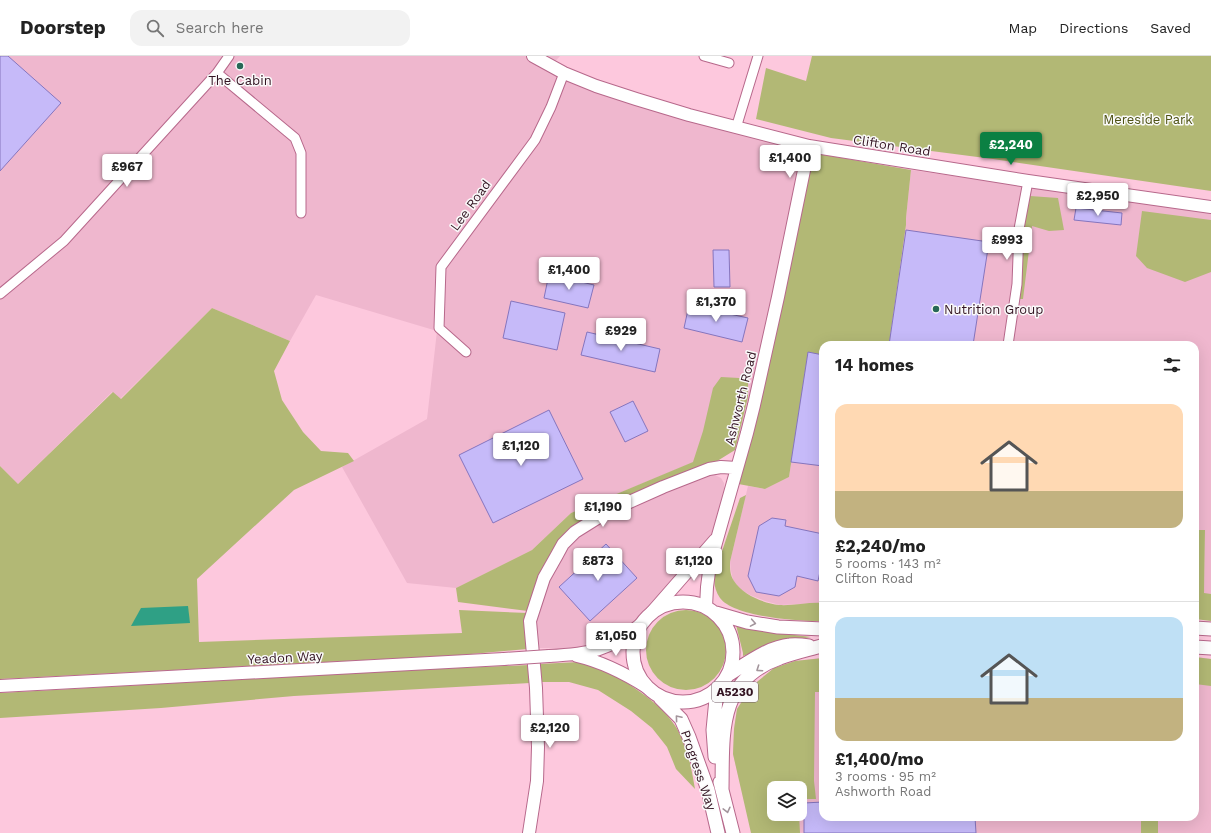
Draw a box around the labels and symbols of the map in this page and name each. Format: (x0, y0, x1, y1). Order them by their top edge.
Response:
marker: The Cabin (235, 61, 245, 71)
place label: The Cabin (208, 73, 272, 88)
park label: Mereside Park (1103, 112, 1193, 127)
street label: Clifton Road (852, 132, 932, 159)
pin: £2,240 (978, 132, 1044, 166)
pin: £1,400 (757, 145, 823, 179)
pin: £967 (103, 154, 151, 188)
street label: Lee Road (447, 177, 494, 233)
pin: £2,950 (1065, 183, 1131, 217)
pin: £993 (983, 227, 1031, 261)
pin: £1,400 (536, 257, 602, 291)
pin: £1,370 (683, 289, 749, 323)
place label: Nutrition Group (944, 302, 1043, 317)
marker: Nutrition Group (931, 304, 941, 314)
pin: £929 (597, 318, 645, 352)
street label: Ashworth Road (722, 350, 759, 447)
pin: £1,120 (488, 433, 554, 467)
pin: £1,190 (570, 494, 636, 528)
pin: £873 (574, 548, 622, 582)
pin: £1,120 (661, 548, 727, 582)
one-way arrow (750, 618, 756, 627)
pin: £1,050 (583, 623, 649, 657)
street label: Yeadon Way (247, 648, 323, 667)
one-way arrow (756, 664, 763, 671)
road number: A5230 (712, 682, 758, 702)
pin: £2,120 (517, 715, 583, 749)
one-way arrow (676, 715, 683, 722)
street label: Progress Way (678, 728, 719, 813)
one-way arrow (722, 806, 731, 813)

